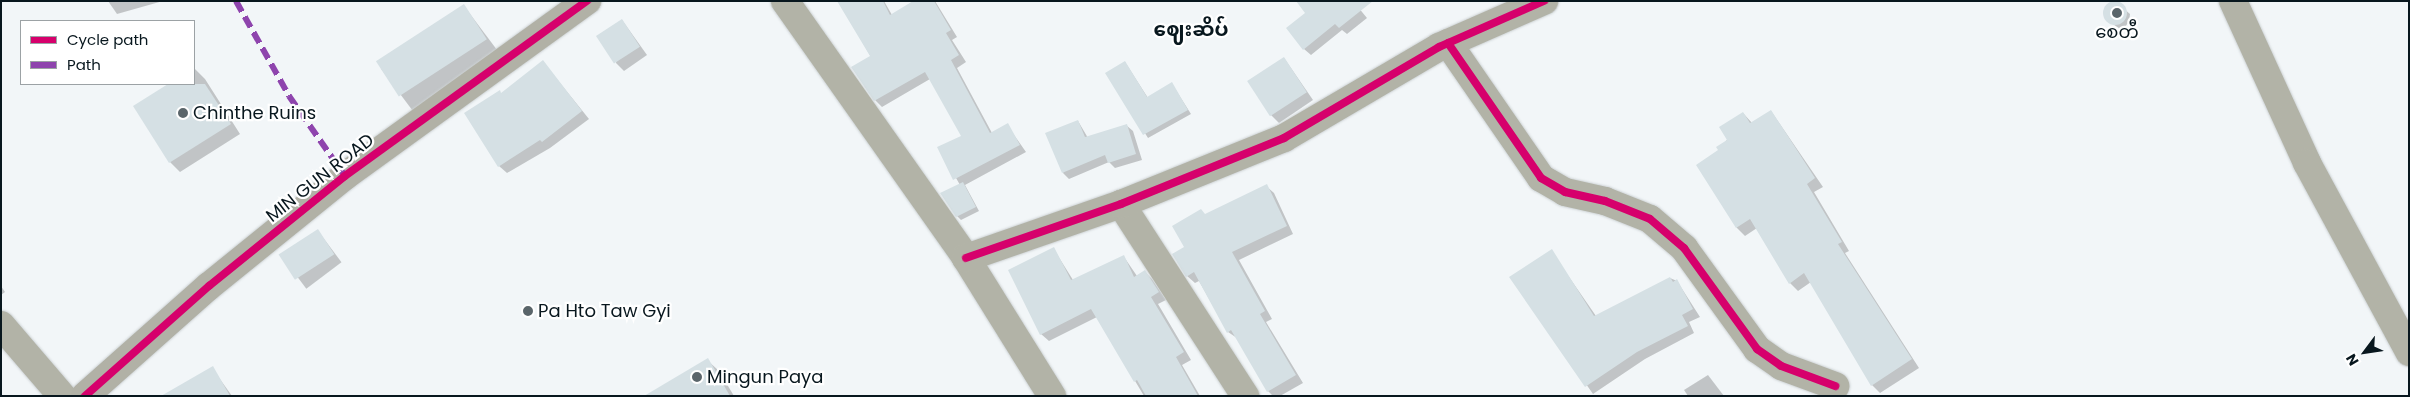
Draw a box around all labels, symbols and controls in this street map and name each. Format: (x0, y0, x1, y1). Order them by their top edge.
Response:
marker: စေတီ (2111, 7, 2123, 19)
district label: ဈေးဆိပ် (1154, 17, 1228, 41)
legend (20, 20, 195, 85)
place label: စေတီ (2095, 21, 2139, 43)
text: Cycle path (67, 29, 148, 50)
text: Path (67, 54, 101, 75)
place label: Chinthe Ruins (193, 102, 316, 124)
marker: Chinthe Ruins (177, 107, 189, 119)
street label: MIN GUN ROAD (262, 129, 378, 227)
place label: Pa Hto Taw Gyi (538, 300, 671, 322)
marker: Pa Hto Taw Gyi (522, 305, 534, 317)
north arrow (2340, 327, 2390, 377)
text: N (2341, 350, 2363, 369)
place label: Mingun Paya (707, 366, 823, 388)
marker: Mingun Paya (691, 371, 703, 383)

